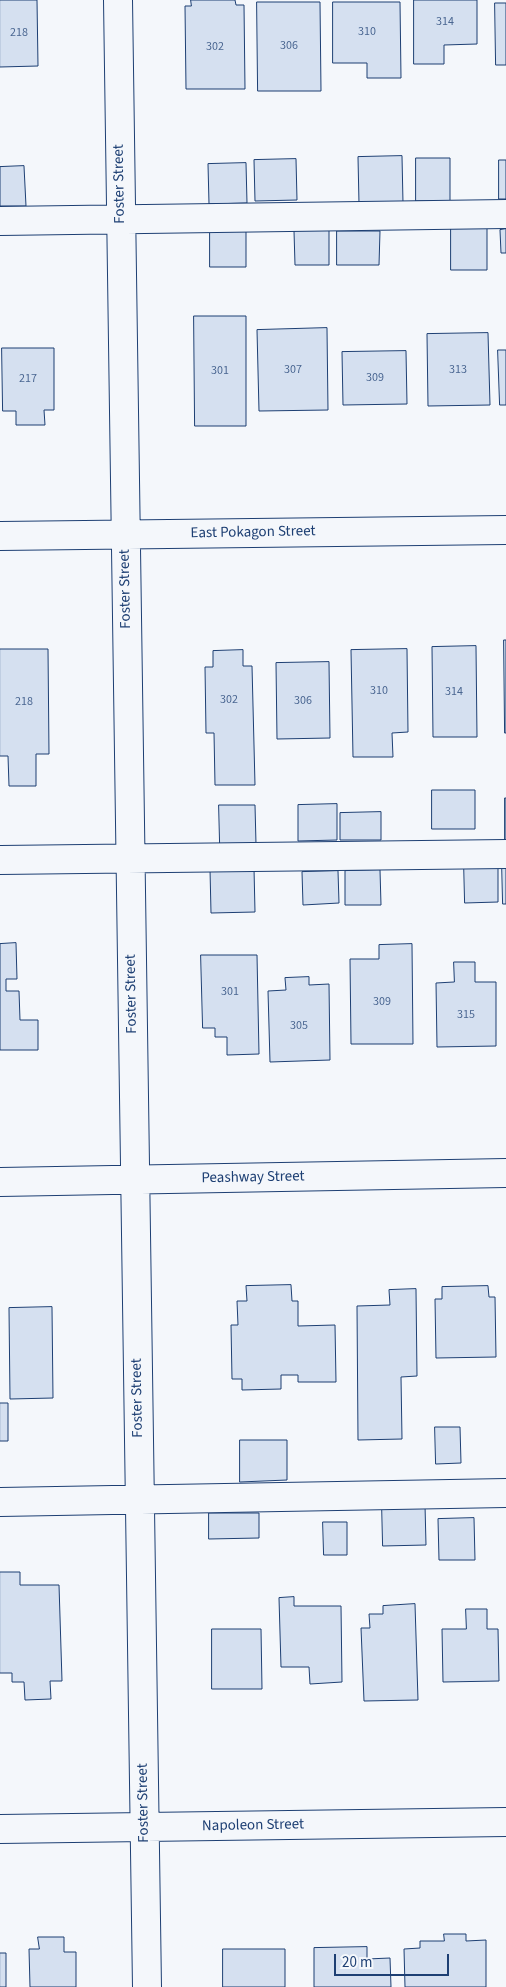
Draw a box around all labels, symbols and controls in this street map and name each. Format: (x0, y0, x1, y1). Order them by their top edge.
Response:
house number: 314 (436, 15, 454, 29)
house number: 310 (358, 25, 376, 39)
house number: 218 (10, 26, 28, 40)
house number: 306 (280, 39, 298, 53)
house number: 302 (206, 40, 224, 54)
street label: Foster Street (110, 144, 130, 224)
house number: 307 (284, 363, 302, 377)
house number: 313 (449, 363, 467, 377)
house number: 301 (211, 364, 229, 378)
house number: 309 (366, 371, 384, 385)
house number: 217 (19, 372, 37, 386)
street label: East Pokagon Street (190, 523, 316, 543)
street label: Foster Street (116, 549, 136, 629)
house number: 310 (370, 684, 388, 698)
house number: 314 (445, 685, 463, 699)
house number: 302 (220, 693, 238, 707)
house number: 306 (294, 694, 312, 708)
house number: 218 (15, 695, 33, 709)
street label: Foster Street (122, 954, 142, 1034)
house number: 301 (221, 985, 239, 999)
house number: 309 (373, 995, 391, 1009)
house number: 315 (457, 1008, 475, 1022)
house number: 305 (290, 1019, 308, 1033)
street label: Peashway Street (201, 1168, 305, 1188)
street label: Foster Street (128, 1358, 148, 1438)
street label: Foster Street (134, 1763, 154, 1843)
street label: Napoleon Street (202, 1816, 304, 1836)
scale bar (336, 1944, 451, 1976)
text: 20 m (342, 1952, 372, 1973)

